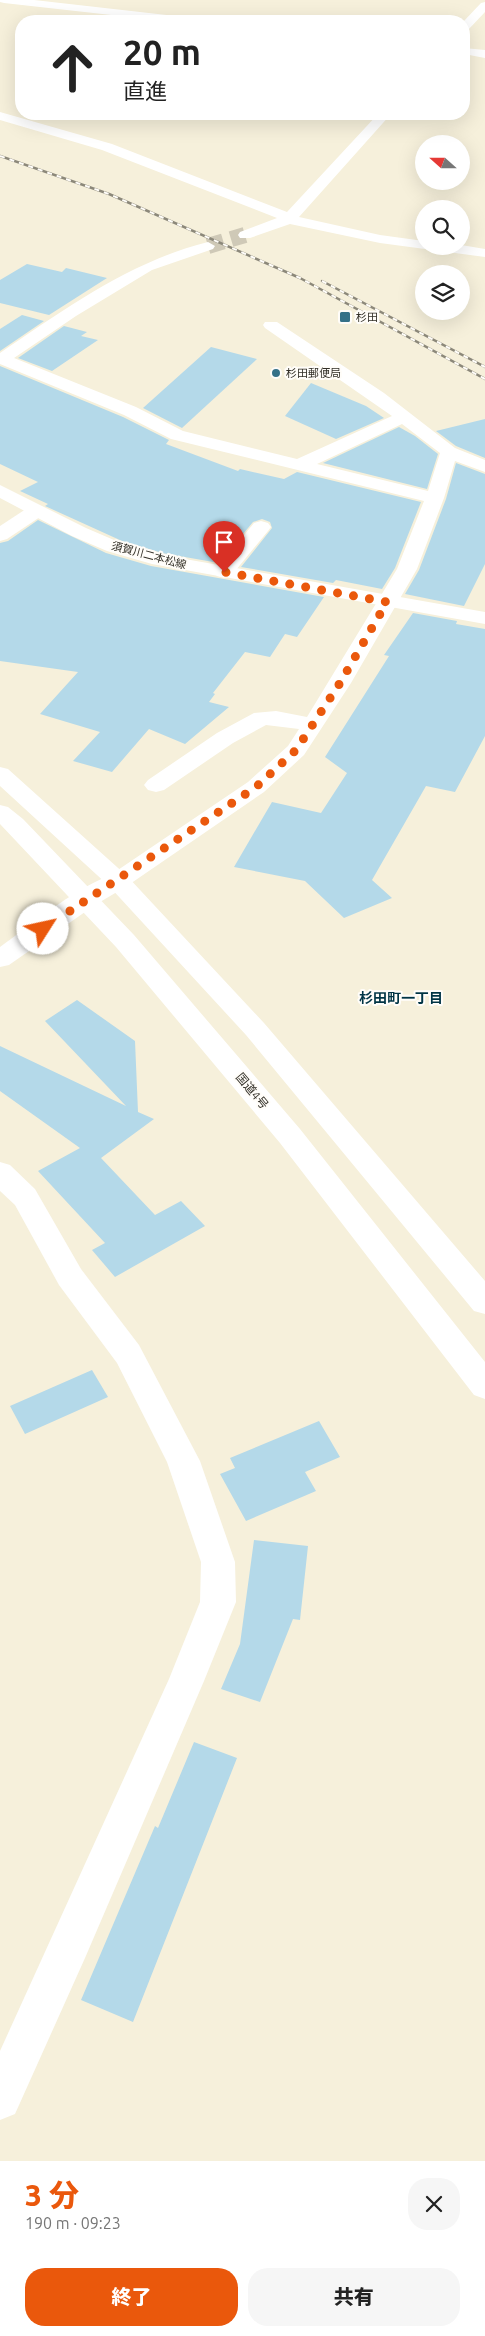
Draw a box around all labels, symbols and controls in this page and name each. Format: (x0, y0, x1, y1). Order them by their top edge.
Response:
text: 20 m (123, 32, 201, 72)
icon: ahead (40, 35, 105, 100)
text: 直進 (123, 78, 167, 103)
north arrow (415, 135, 470, 190)
map controls (415, 135, 470, 320)
button: search (415, 200, 470, 255)
button: layers (415, 265, 470, 320)
marker: 杉田 (338, 310, 352, 324)
place label: 杉田 (356, 311, 378, 323)
marker: 杉田郵便局 (270, 367, 282, 379)
place label: 杉田郵便局 (286, 367, 341, 379)
pin (203, 521, 245, 572)
icon: arrive (210, 528, 238, 556)
street label: 須賀川二本松線 (110, 539, 188, 571)
position arrow (16, 902, 68, 954)
district label: 杉田町一丁目 (359, 990, 443, 1006)
street label: 国道4号 (234, 1070, 271, 1111)
text: 3 分 (25, 2178, 79, 2212)
button: close (408, 2178, 460, 2230)
text: 190 m · 09:23 (25, 2214, 121, 2232)
button: 終了 (25, 2268, 238, 2326)
button: 共有 (248, 2268, 460, 2326)

